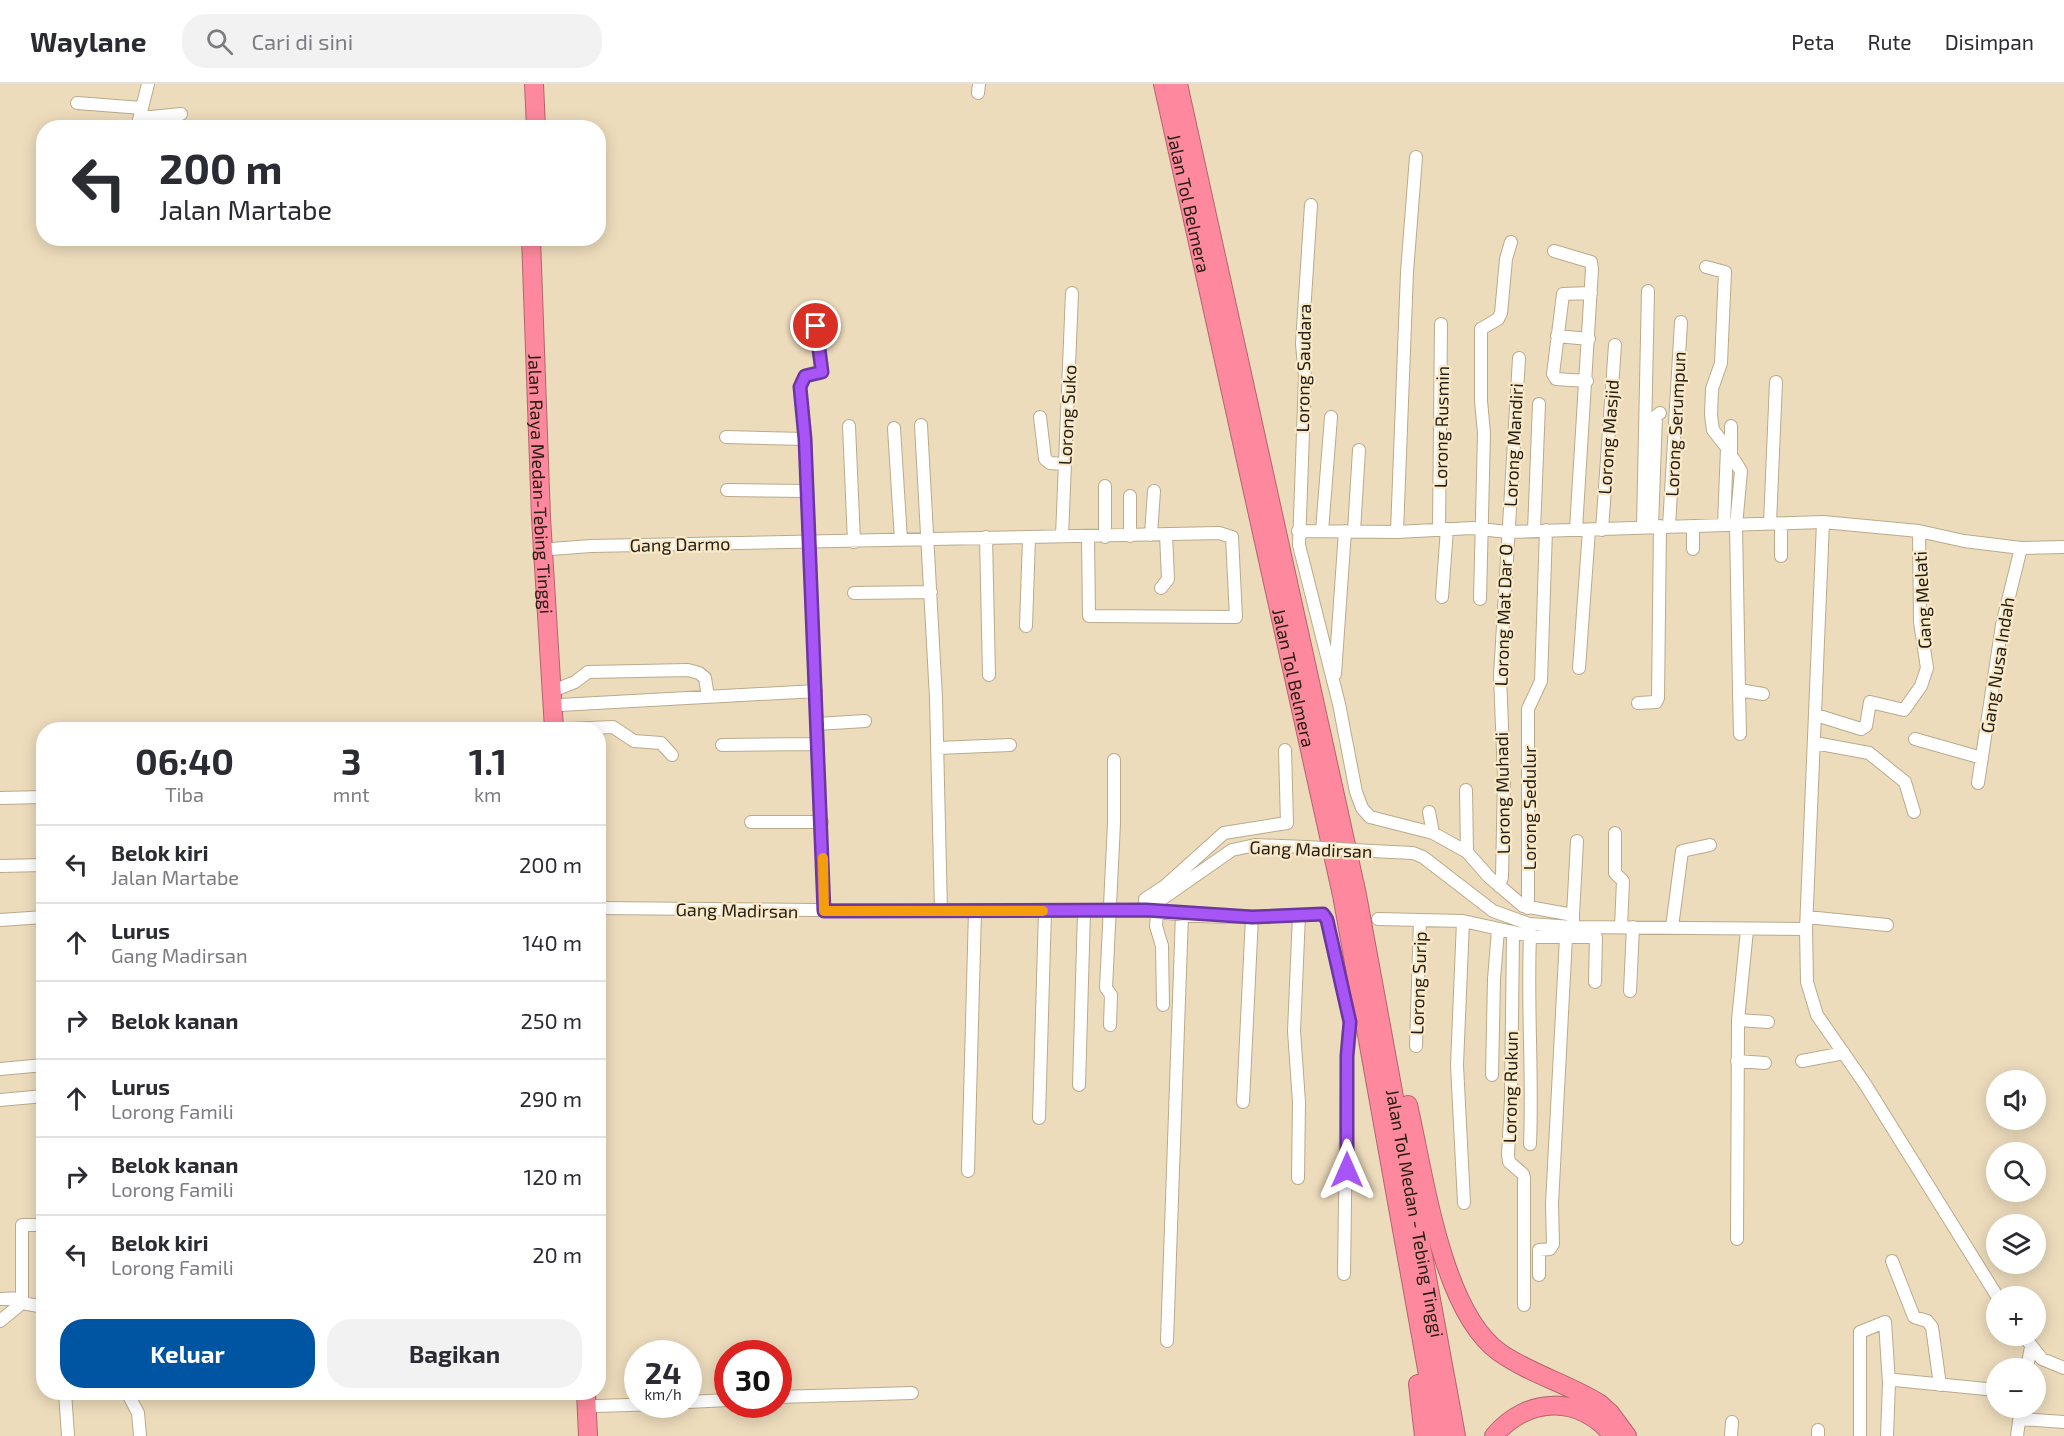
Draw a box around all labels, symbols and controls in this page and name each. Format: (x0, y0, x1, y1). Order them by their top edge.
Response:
search box (182, 14, 602, 68)
text: Waylane (30, 24, 146, 58)
icon: search (203, 25, 236, 58)
text: Cari di sini (251, 28, 353, 54)
text: Peta (1791, 29, 1834, 54)
text: Rute (1867, 29, 1912, 54)
text: Disimpan (1945, 29, 2034, 54)
street label: Jalan Tol Belmera (1163, 132, 1215, 275)
text: 200 m (159, 142, 282, 192)
icon: left (60, 144, 138, 222)
text: Jalan Martabe (159, 193, 332, 225)
pin (790, 300, 841, 351)
street label: Lorong Saudara (1291, 303, 1315, 433)
icon: arrive (799, 309, 832, 342)
street label: Lorong Serumpun (1660, 351, 1690, 497)
street label: Jalan Raya Medan-Tebing Tinggi (524, 353, 558, 614)
street label: Lorong Suko (1053, 364, 1081, 466)
street label: Lorong Rusmin (1429, 366, 1453, 488)
street label: Lorong Masjid (1593, 379, 1623, 495)
street label: Lorong Mandiri (1499, 383, 1527, 507)
street label: Gang Darmo (629, 532, 731, 556)
street label: Lorong Mat Dar O (1490, 543, 1516, 687)
street label: Gang Melati (1908, 551, 1936, 649)
street label: Gang Nusa Indah (1975, 595, 2019, 735)
street label: Jalan Tol Belmera (1268, 606, 1320, 749)
street label: Lorong Muhadi (1490, 732, 1514, 854)
text: 06:40 (135, 739, 234, 782)
text: 3 (341, 739, 361, 782)
text: 1.1 (469, 739, 507, 782)
street label: Lorong Sedulur (1518, 746, 1540, 870)
text: Tiba (165, 782, 204, 806)
text: mnt (333, 782, 370, 806)
text: km (474, 782, 502, 806)
street label: Gang Madirsan (1249, 836, 1373, 862)
text: Belok kiri (111, 839, 208, 865)
icon: left (60, 848, 93, 881)
text: 200 m (519, 851, 582, 877)
text: Jalan Martabe (111, 865, 239, 889)
street label: Gang Madirsan (675, 898, 799, 922)
text: Lurus (111, 917, 170, 943)
icon: ahead (60, 926, 93, 959)
text: 140 m (522, 929, 582, 955)
street label: Lorong Surip (1405, 931, 1431, 1035)
text: Gang Madirsan (111, 943, 248, 967)
icon: right (60, 1004, 93, 1037)
text: Belok kanan (111, 1007, 238, 1033)
text: 250 m (520, 1007, 582, 1033)
street label: Lorong Rukun (1498, 1031, 1522, 1143)
map controls (1986, 1070, 2046, 1418)
button: sound (1986, 1070, 2046, 1130)
text: Lurus (111, 1073, 170, 1099)
icon: ahead (60, 1082, 93, 1115)
text: 290 m (520, 1085, 582, 1111)
street label: Jalan Tol Medan - Tebing Tinggi (1382, 1087, 1449, 1339)
text: Lorong Famili (111, 1099, 234, 1123)
position arrow (1315, 1138, 1379, 1202)
button: search (1986, 1142, 2046, 1202)
text: Belok kanan (111, 1151, 238, 1177)
icon: right (60, 1160, 93, 1193)
text: 120 m (523, 1163, 582, 1189)
text: Lorong Famili (111, 1177, 234, 1201)
button: layers (1986, 1214, 2046, 1274)
text: Belok kiri (111, 1229, 208, 1255)
icon: left (60, 1238, 93, 1271)
text: 20 m (532, 1241, 582, 1267)
text: Lorong Famili (111, 1255, 234, 1279)
button: + (1986, 1286, 2046, 1346)
button: Keluar (60, 1319, 315, 1388)
button: Bagikan (327, 1319, 582, 1388)
speed limit sign: 30 (714, 1340, 792, 1418)
text: 24 (645, 1354, 681, 1390)
button: − (1986, 1358, 2046, 1418)
text: km/h (644, 1385, 682, 1403)

